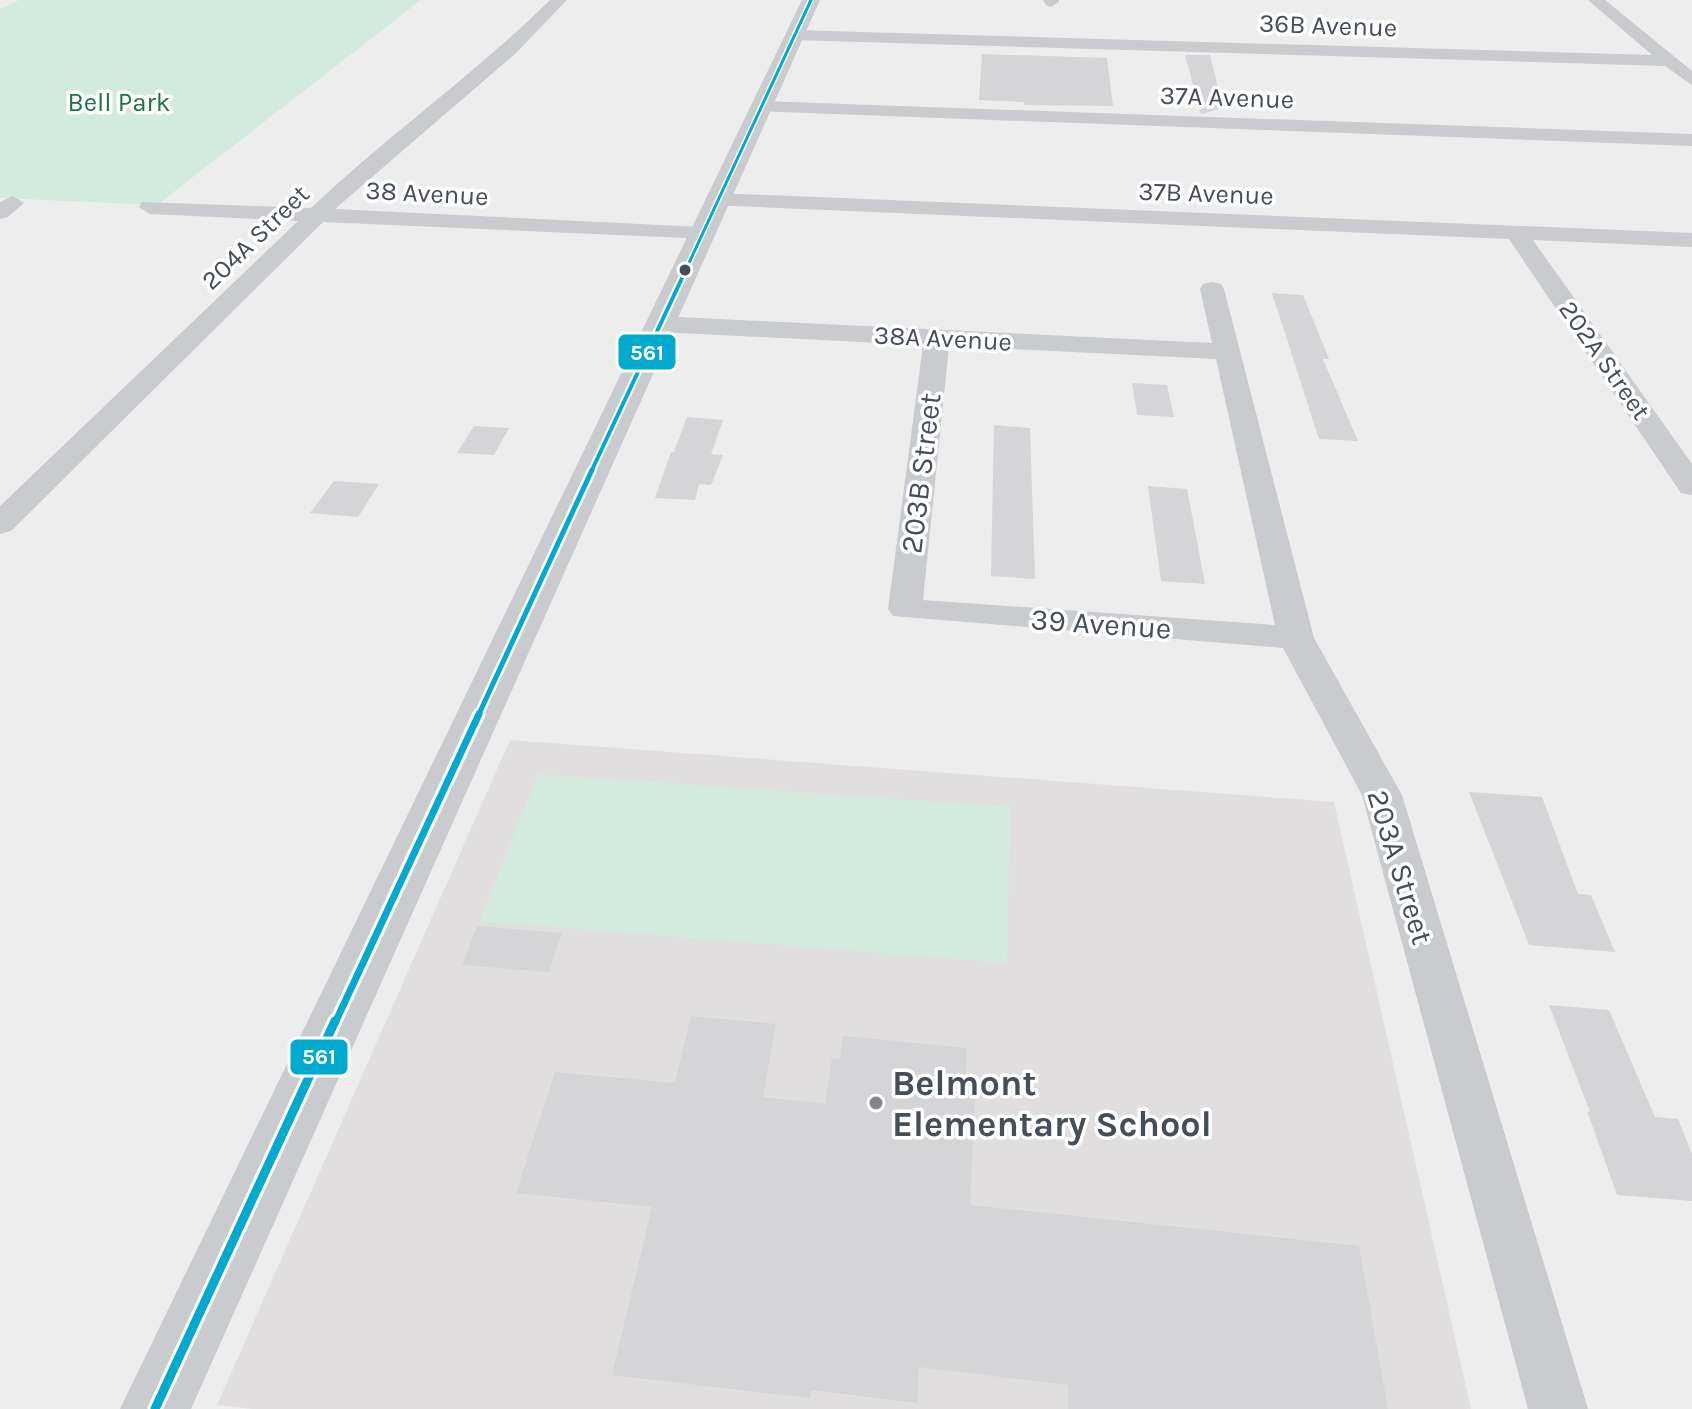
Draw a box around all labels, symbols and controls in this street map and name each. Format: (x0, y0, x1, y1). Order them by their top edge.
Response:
street label: 36B Avenue (1258, 8, 1398, 43)
street label: 37A Avenue (1159, 80, 1295, 115)
park label: Bell Park (68, 87, 171, 118)
street label: 38 Avenue (365, 175, 489, 212)
street label: 37B Avenue (1138, 176, 1274, 211)
street label: 204A Street (195, 178, 316, 296)
unlabelled marker (677, 262, 693, 278)
street label: 202A Street (1552, 295, 1657, 426)
street label: 38A Avenue (873, 319, 1013, 358)
line badge: 561 (617, 333, 677, 371)
text: 561 (630, 340, 664, 366)
street label: 203B Street (893, 391, 949, 555)
street label: 39 Avenue (1029, 601, 1173, 647)
street label: 203A Street (1359, 785, 1441, 949)
line badge: 561 (289, 1038, 349, 1076)
text: 561 (302, 1044, 336, 1070)
place label: Belmont Elementary School (892, 1062, 1212, 1146)
marker: Belmont Elementary School (867, 1094, 885, 1112)

